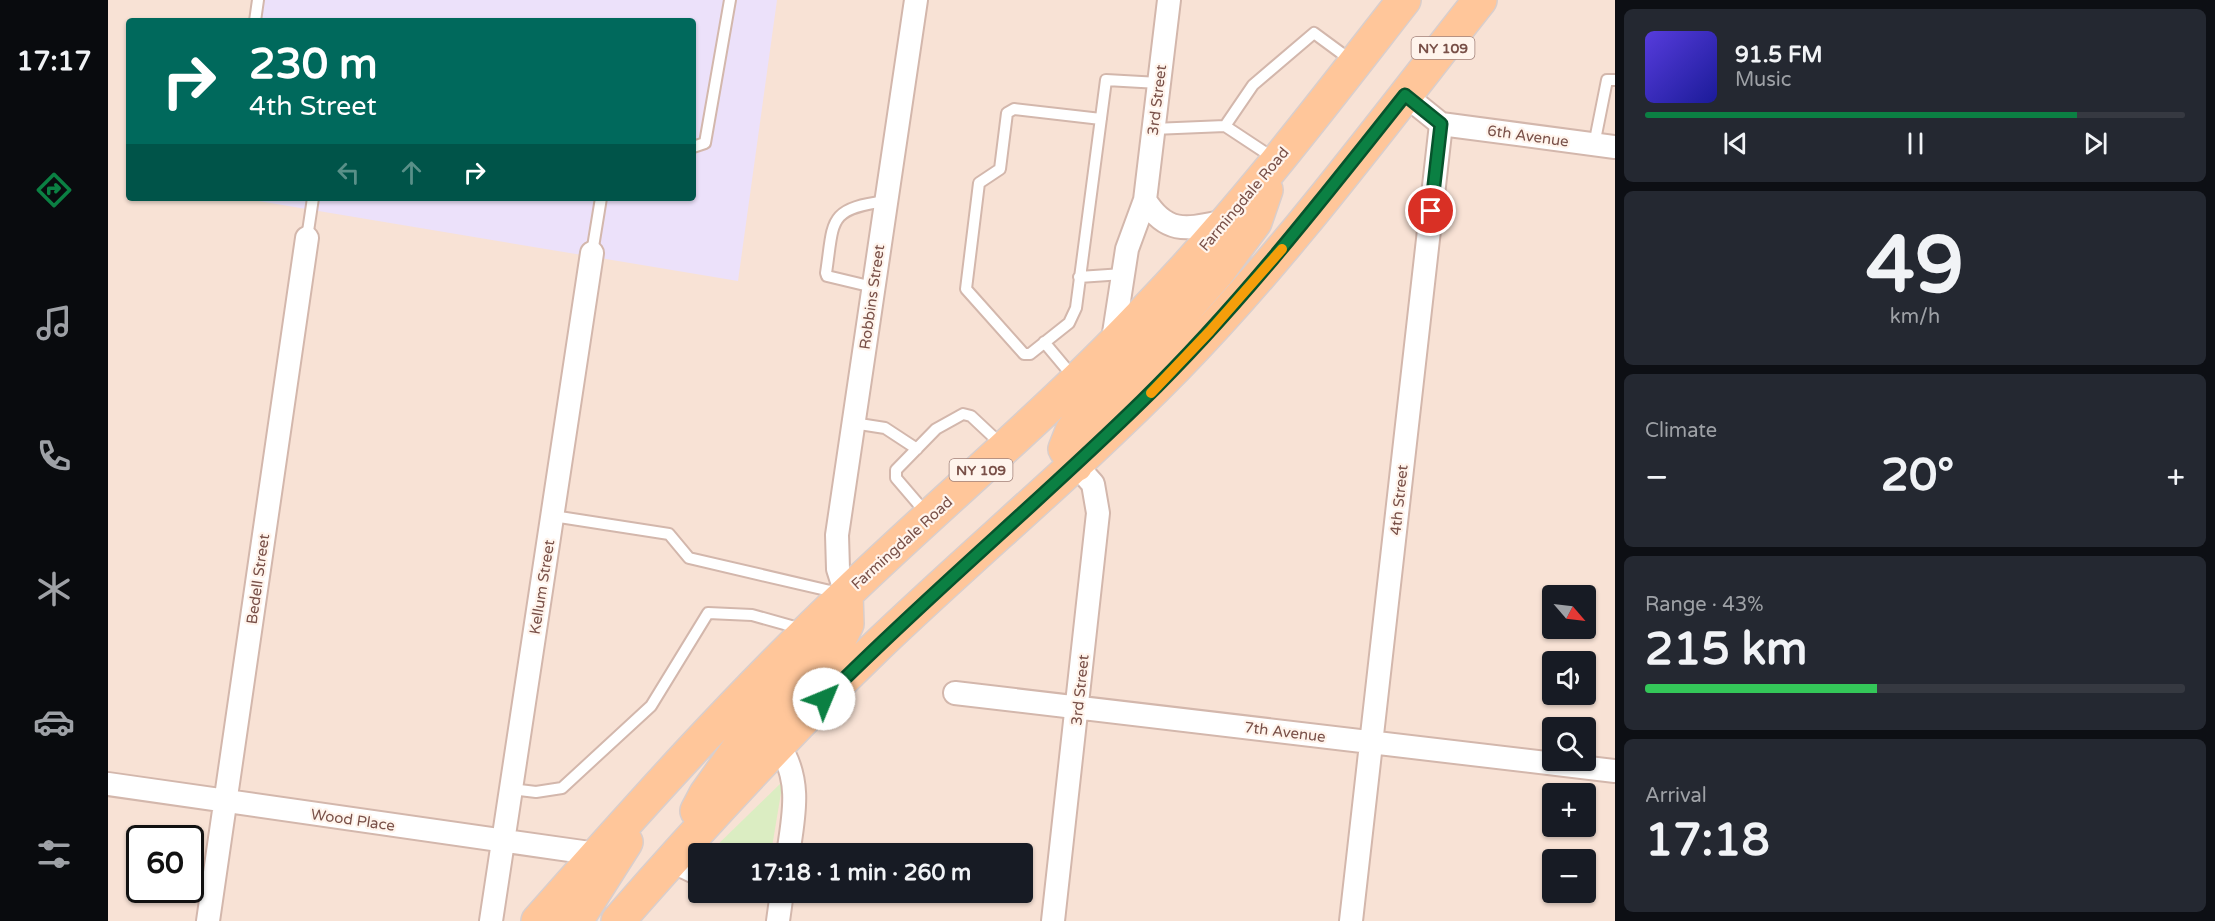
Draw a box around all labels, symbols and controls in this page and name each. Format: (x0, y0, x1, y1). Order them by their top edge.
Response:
road number: NY 109 (1412, 37, 1474, 59)
text: 230 m (249, 39, 378, 90)
icon: right (150, 42, 228, 120)
text: 91.5 FM (1735, 42, 1823, 68)
text: 17:17 (17, 45, 91, 78)
street label: 3rd Street (1144, 63, 1170, 136)
text: Music (1735, 68, 1791, 92)
text: 4th Street (249, 90, 377, 123)
street label: 6th Avenue (1486, 121, 1570, 151)
icon: previous (1719, 127, 1752, 160)
icon: pause (1899, 127, 1932, 160)
icon: next (2079, 127, 2112, 160)
street label: Farmingdale Road (1195, 143, 1293, 255)
icon: left (332, 156, 365, 189)
icon: ahead (395, 156, 428, 189)
icon: right (458, 156, 491, 189)
icon: directions (33, 169, 75, 211)
pin (1405, 185, 1456, 236)
icon: arrive (1414, 194, 1447, 227)
text: 49 (1866, 219, 1964, 313)
street label: Robbins Street (856, 243, 888, 351)
icon: music (33, 302, 75, 344)
text: km/h (1890, 305, 1940, 329)
text: Climate (1645, 419, 1717, 443)
icon: phone (33, 435, 75, 477)
text: 20° (1881, 449, 1954, 503)
text: − (1645, 458, 1669, 497)
text: + (2166, 458, 2185, 497)
road number: NY 109 (950, 459, 1012, 481)
street label: 4th Street (1386, 463, 1412, 536)
street label: Farmingdale Road (848, 493, 956, 593)
street label: Bedell Street (243, 532, 273, 625)
street label: Kellum Street (526, 538, 558, 636)
icon: climate (33, 568, 75, 610)
north arrow (1542, 585, 1596, 639)
map controls (1542, 585, 1596, 903)
text: Range · 43% (1645, 593, 1764, 617)
text: 215 km (1645, 623, 1807, 677)
button: sound (1542, 651, 1596, 705)
street label: 3rd Street (1067, 653, 1093, 726)
position arrow (792, 667, 856, 731)
icon: car (33, 701, 75, 743)
button: search (1542, 717, 1596, 771)
street label: 7th Avenue (1243, 718, 1327, 746)
button: + (1542, 783, 1596, 837)
text: Arrival (1645, 784, 1707, 808)
street label: Wood Place (310, 805, 396, 835)
text: 17:18 (1645, 814, 1770, 868)
speed limit sign: 60 (126, 825, 204, 903)
icon: filters (33, 833, 75, 875)
button: − (1542, 849, 1596, 903)
text: 17:18 · 1 min · 260 m (750, 860, 971, 886)

